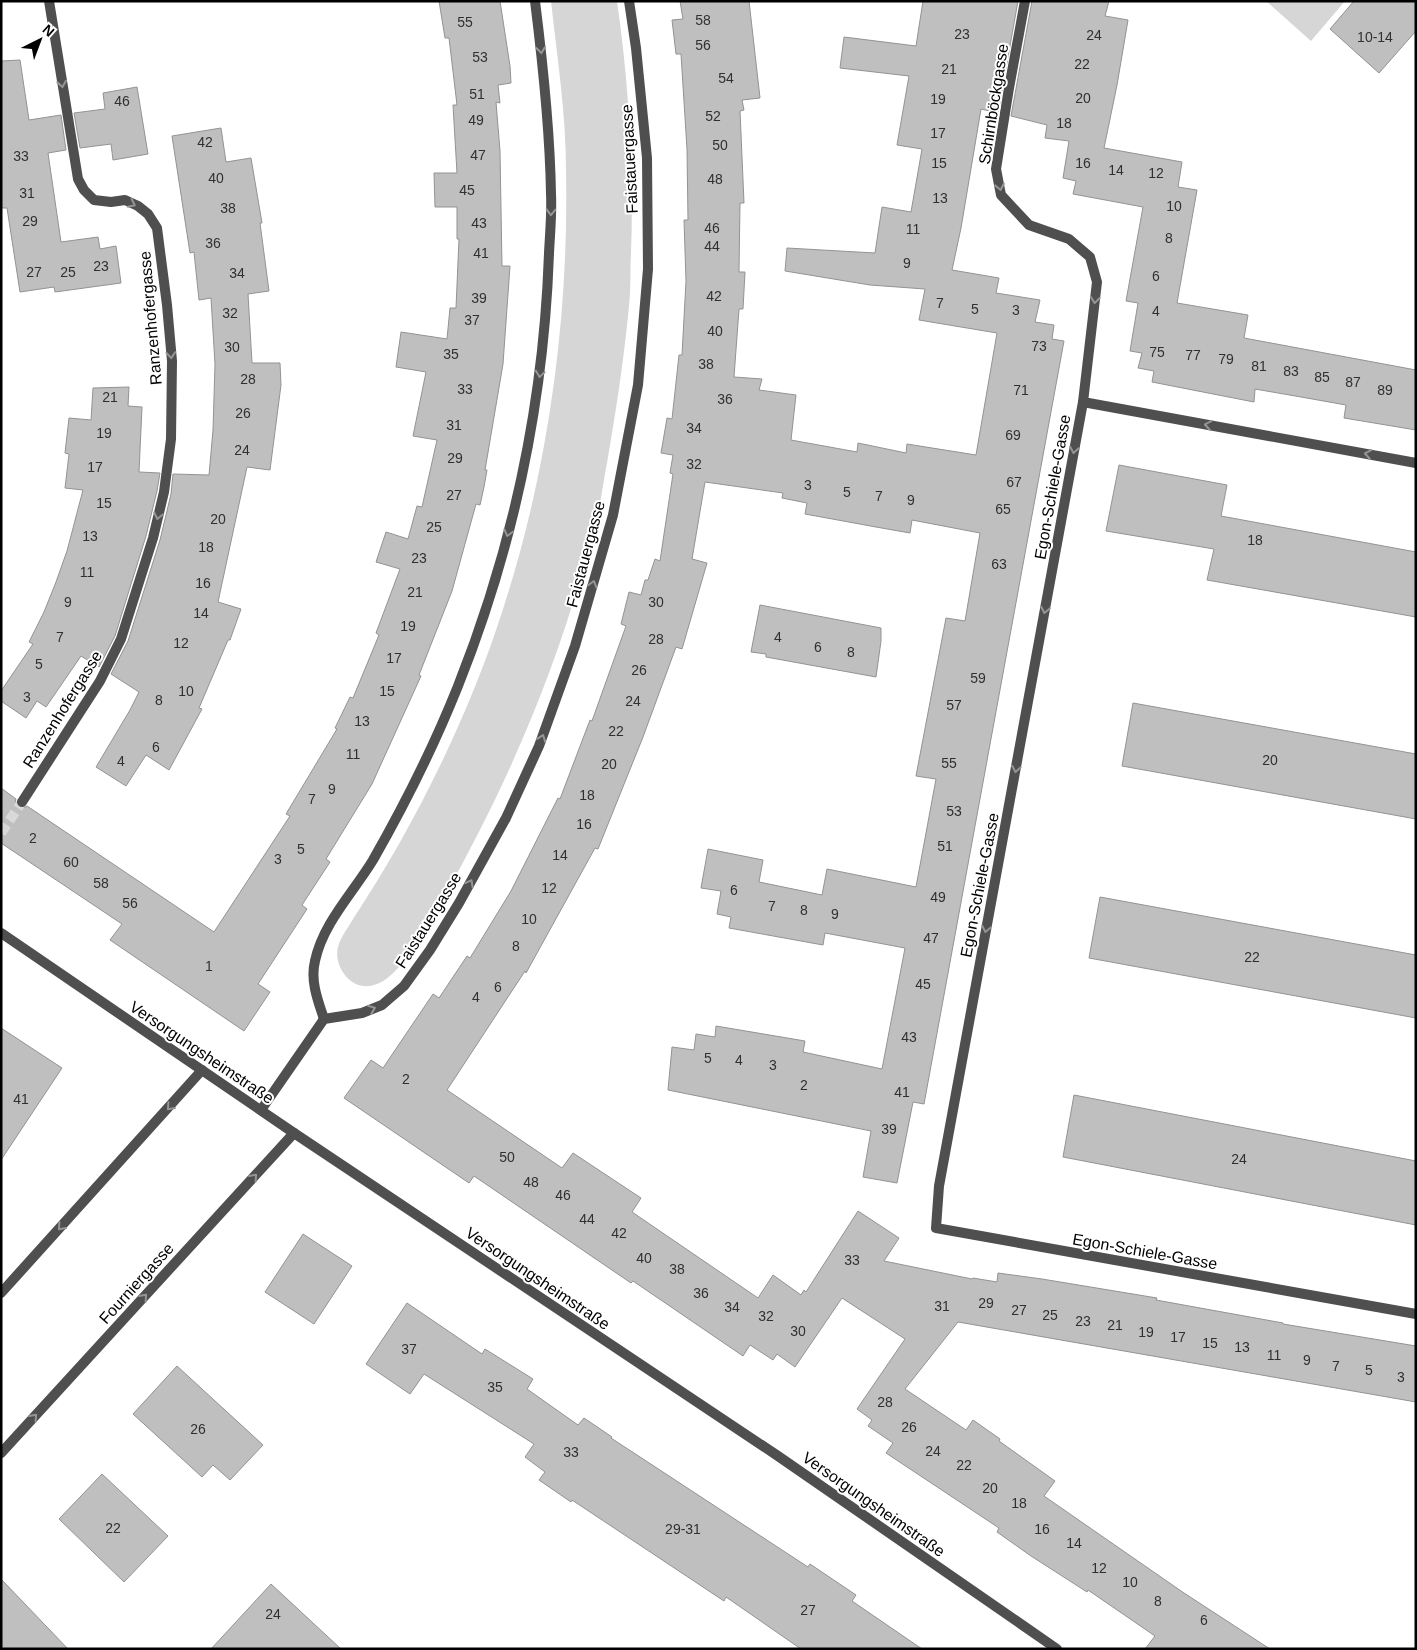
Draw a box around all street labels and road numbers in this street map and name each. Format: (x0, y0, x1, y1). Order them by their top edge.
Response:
street label: Schirnböckgasse (976, 42, 1011, 166)
street label: Faistauergasse (618, 104, 641, 214)
street label: Ranzenhofergasse (136, 250, 165, 386)
street label: Egon-Schiele-Gasse (1031, 413, 1074, 561)
street label: Faistauergasse (563, 499, 608, 609)
street label: Ranzenhofergasse (20, 648, 105, 771)
street label: Egon-Schiele-Gasse (957, 811, 1002, 959)
street label: Faistauergasse (392, 869, 465, 971)
street label: Versorgungsheimstraße (127, 998, 277, 1107)
street label: Versorgungsheimstraße (463, 1224, 613, 1333)
street label: Egon-Schiele-Gasse (1071, 1230, 1219, 1273)
street label: Fourniergasse (96, 1240, 177, 1327)
street label: Versorgungsheimstraße (799, 1449, 948, 1560)

